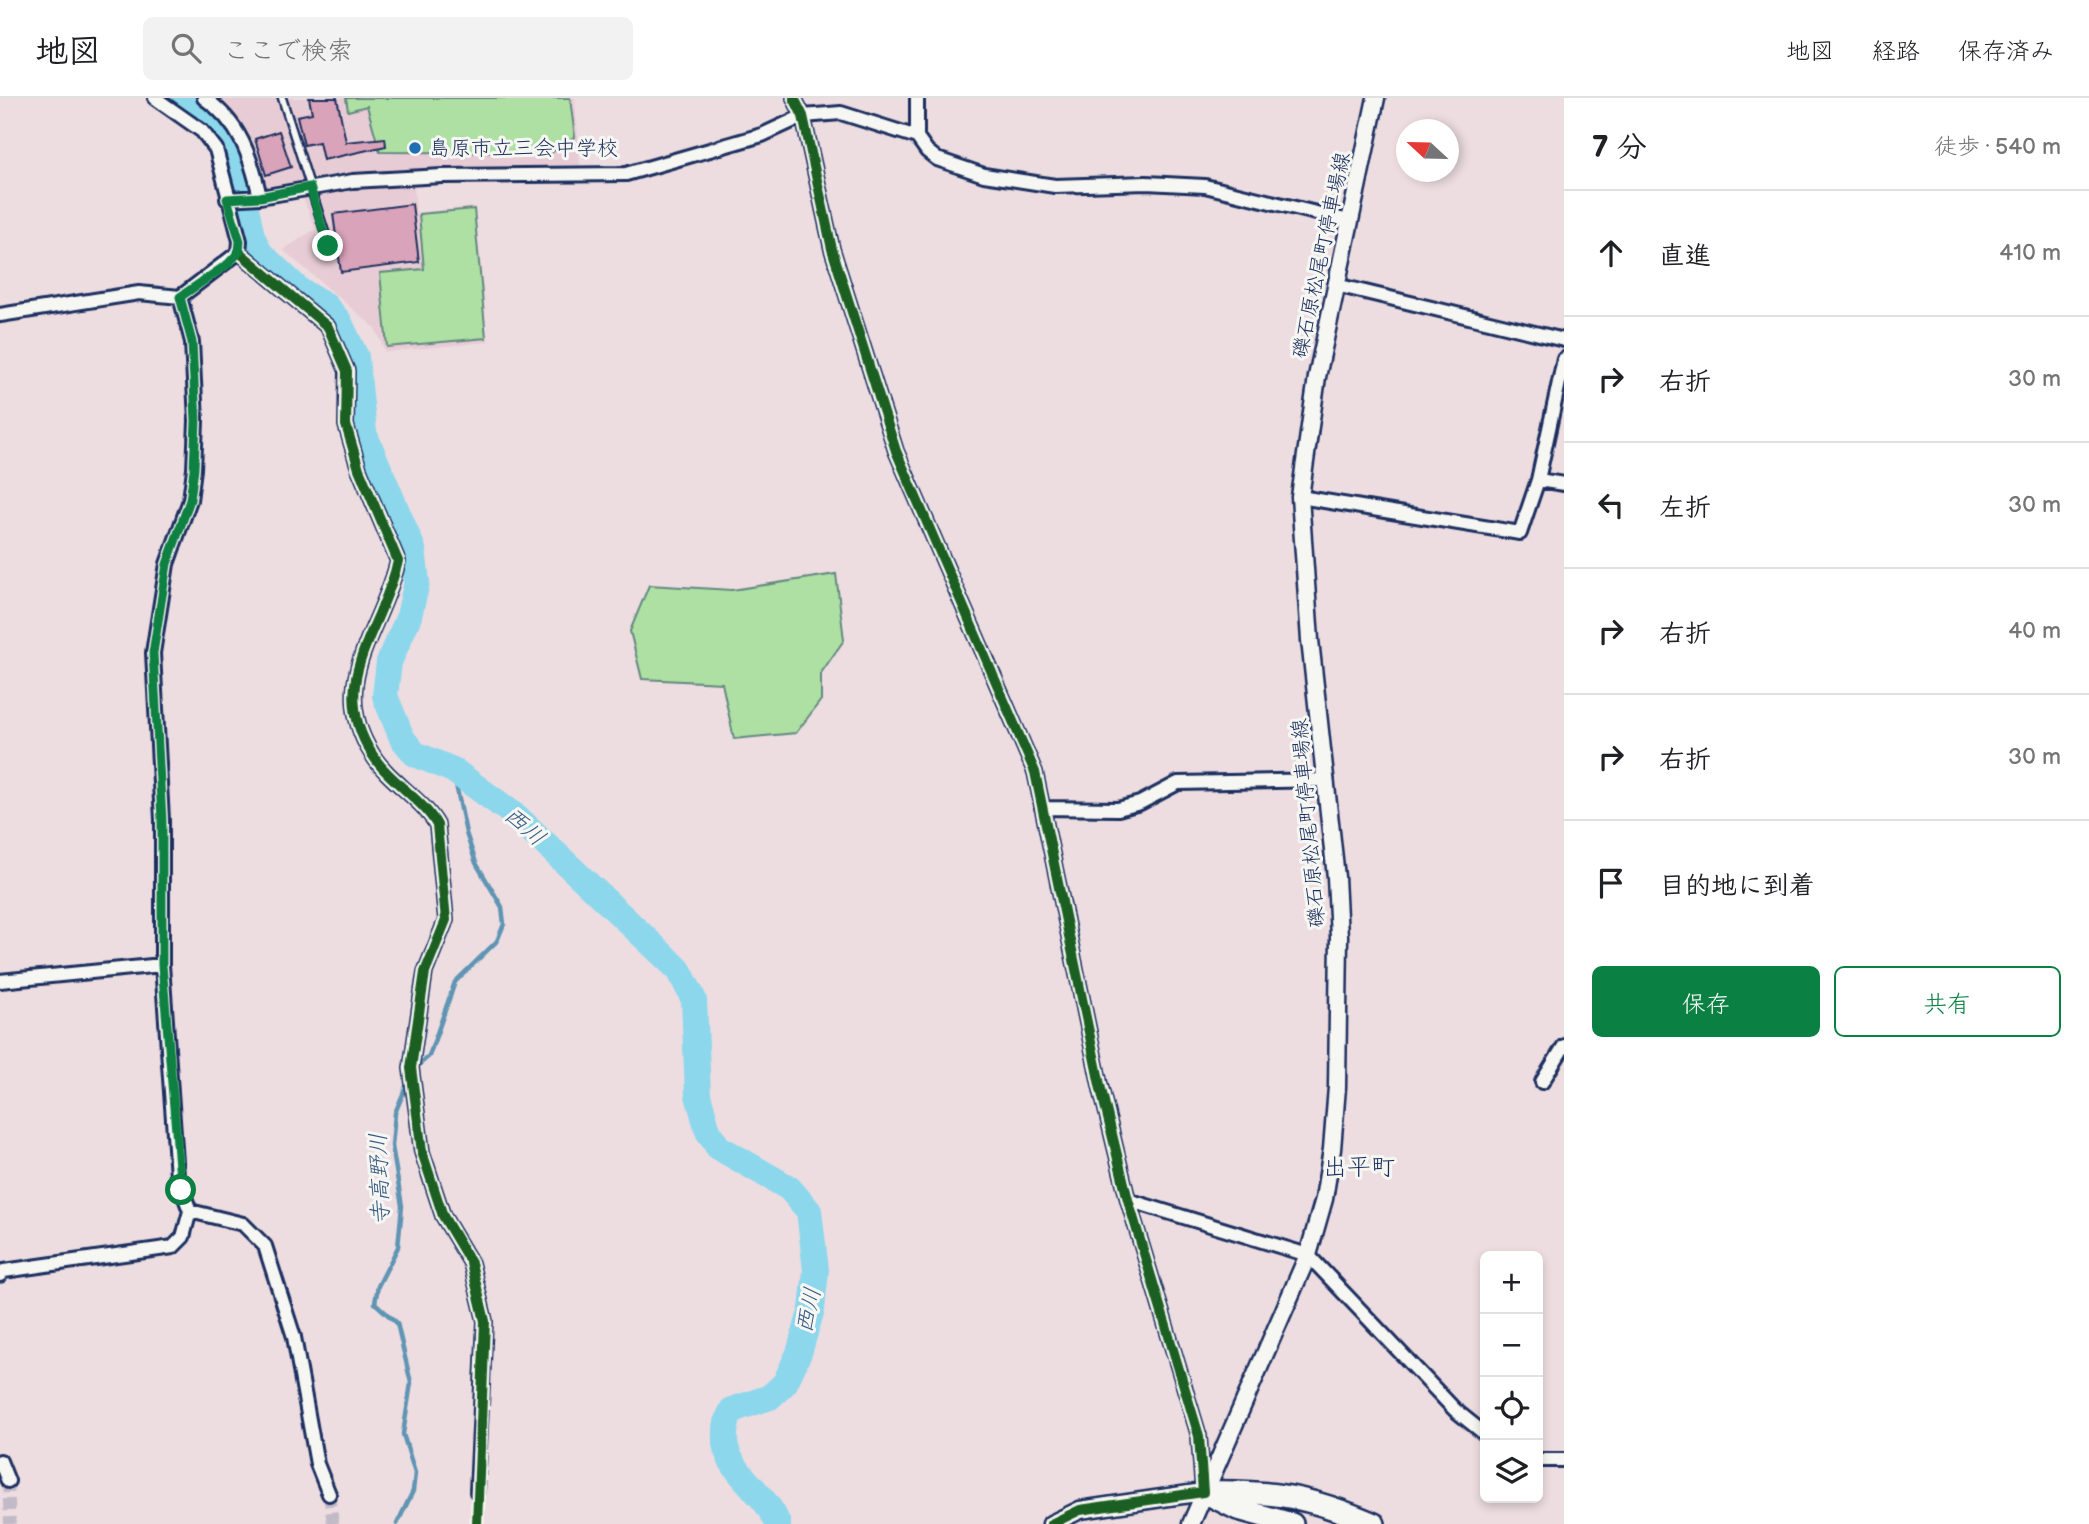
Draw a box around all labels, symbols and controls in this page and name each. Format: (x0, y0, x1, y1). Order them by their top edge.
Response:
search box (143, 17, 633, 80)
icon: search (167, 29, 205, 67)
text: 地図 (35, 32, 101, 72)
text: ここで検索 (223, 36, 353, 67)
text: 地図 (1786, 37, 1834, 66)
text: 経路 (1872, 37, 1920, 66)
text: 保存済み (1958, 37, 2054, 66)
north arrow (1396, 119, 1459, 182)
text: 7 分 (1592, 130, 1647, 166)
text: 徒歩 · 540 m (1934, 133, 2061, 161)
place label: 島原市立三会中学校 (429, 136, 618, 161)
marker: 島原市立三会中学校 (407, 140, 423, 156)
street label: 礫石原松尾町停車場線 (1287, 150, 1356, 360)
route end (312, 230, 343, 261)
icon: ahead (1592, 234, 1630, 272)
text: 410 m (1999, 239, 2061, 267)
text: 直進 (1659, 241, 1711, 272)
icon: right (1592, 360, 1630, 398)
text: 30 m (2008, 365, 2061, 393)
text: 右折 (1659, 367, 1711, 398)
icon: left (1592, 486, 1630, 524)
text: 30 m (2008, 491, 2061, 519)
text: 左折 (1659, 493, 1711, 524)
icon: right (1592, 612, 1630, 650)
text: 40 m (2008, 617, 2061, 645)
text: 右折 (1659, 619, 1711, 650)
street label: 礫石原松尾町停車場線 (1287, 717, 1330, 929)
icon: right (1592, 738, 1630, 776)
text: 30 m (2008, 743, 2061, 771)
text: 右折 (1659, 745, 1711, 776)
water label: 西川 (498, 801, 551, 852)
icon: arrive (1592, 864, 1630, 902)
text: 目的地に到着 (1659, 871, 1815, 902)
button: 保存 (1592, 966, 1820, 1037)
button: 共有 (1834, 966, 2061, 1037)
water label: 寺高野川 (364, 1133, 396, 1225)
district label: 出平町 (1323, 1153, 1395, 1182)
route start (165, 1174, 196, 1205)
map controls (1480, 1251, 1543, 1503)
button: + (1480, 1251, 1543, 1314)
water label: 西川 (791, 1285, 827, 1336)
button: − (1480, 1314, 1543, 1377)
button: locate (1480, 1377, 1543, 1440)
button: layers (1480, 1440, 1543, 1503)

